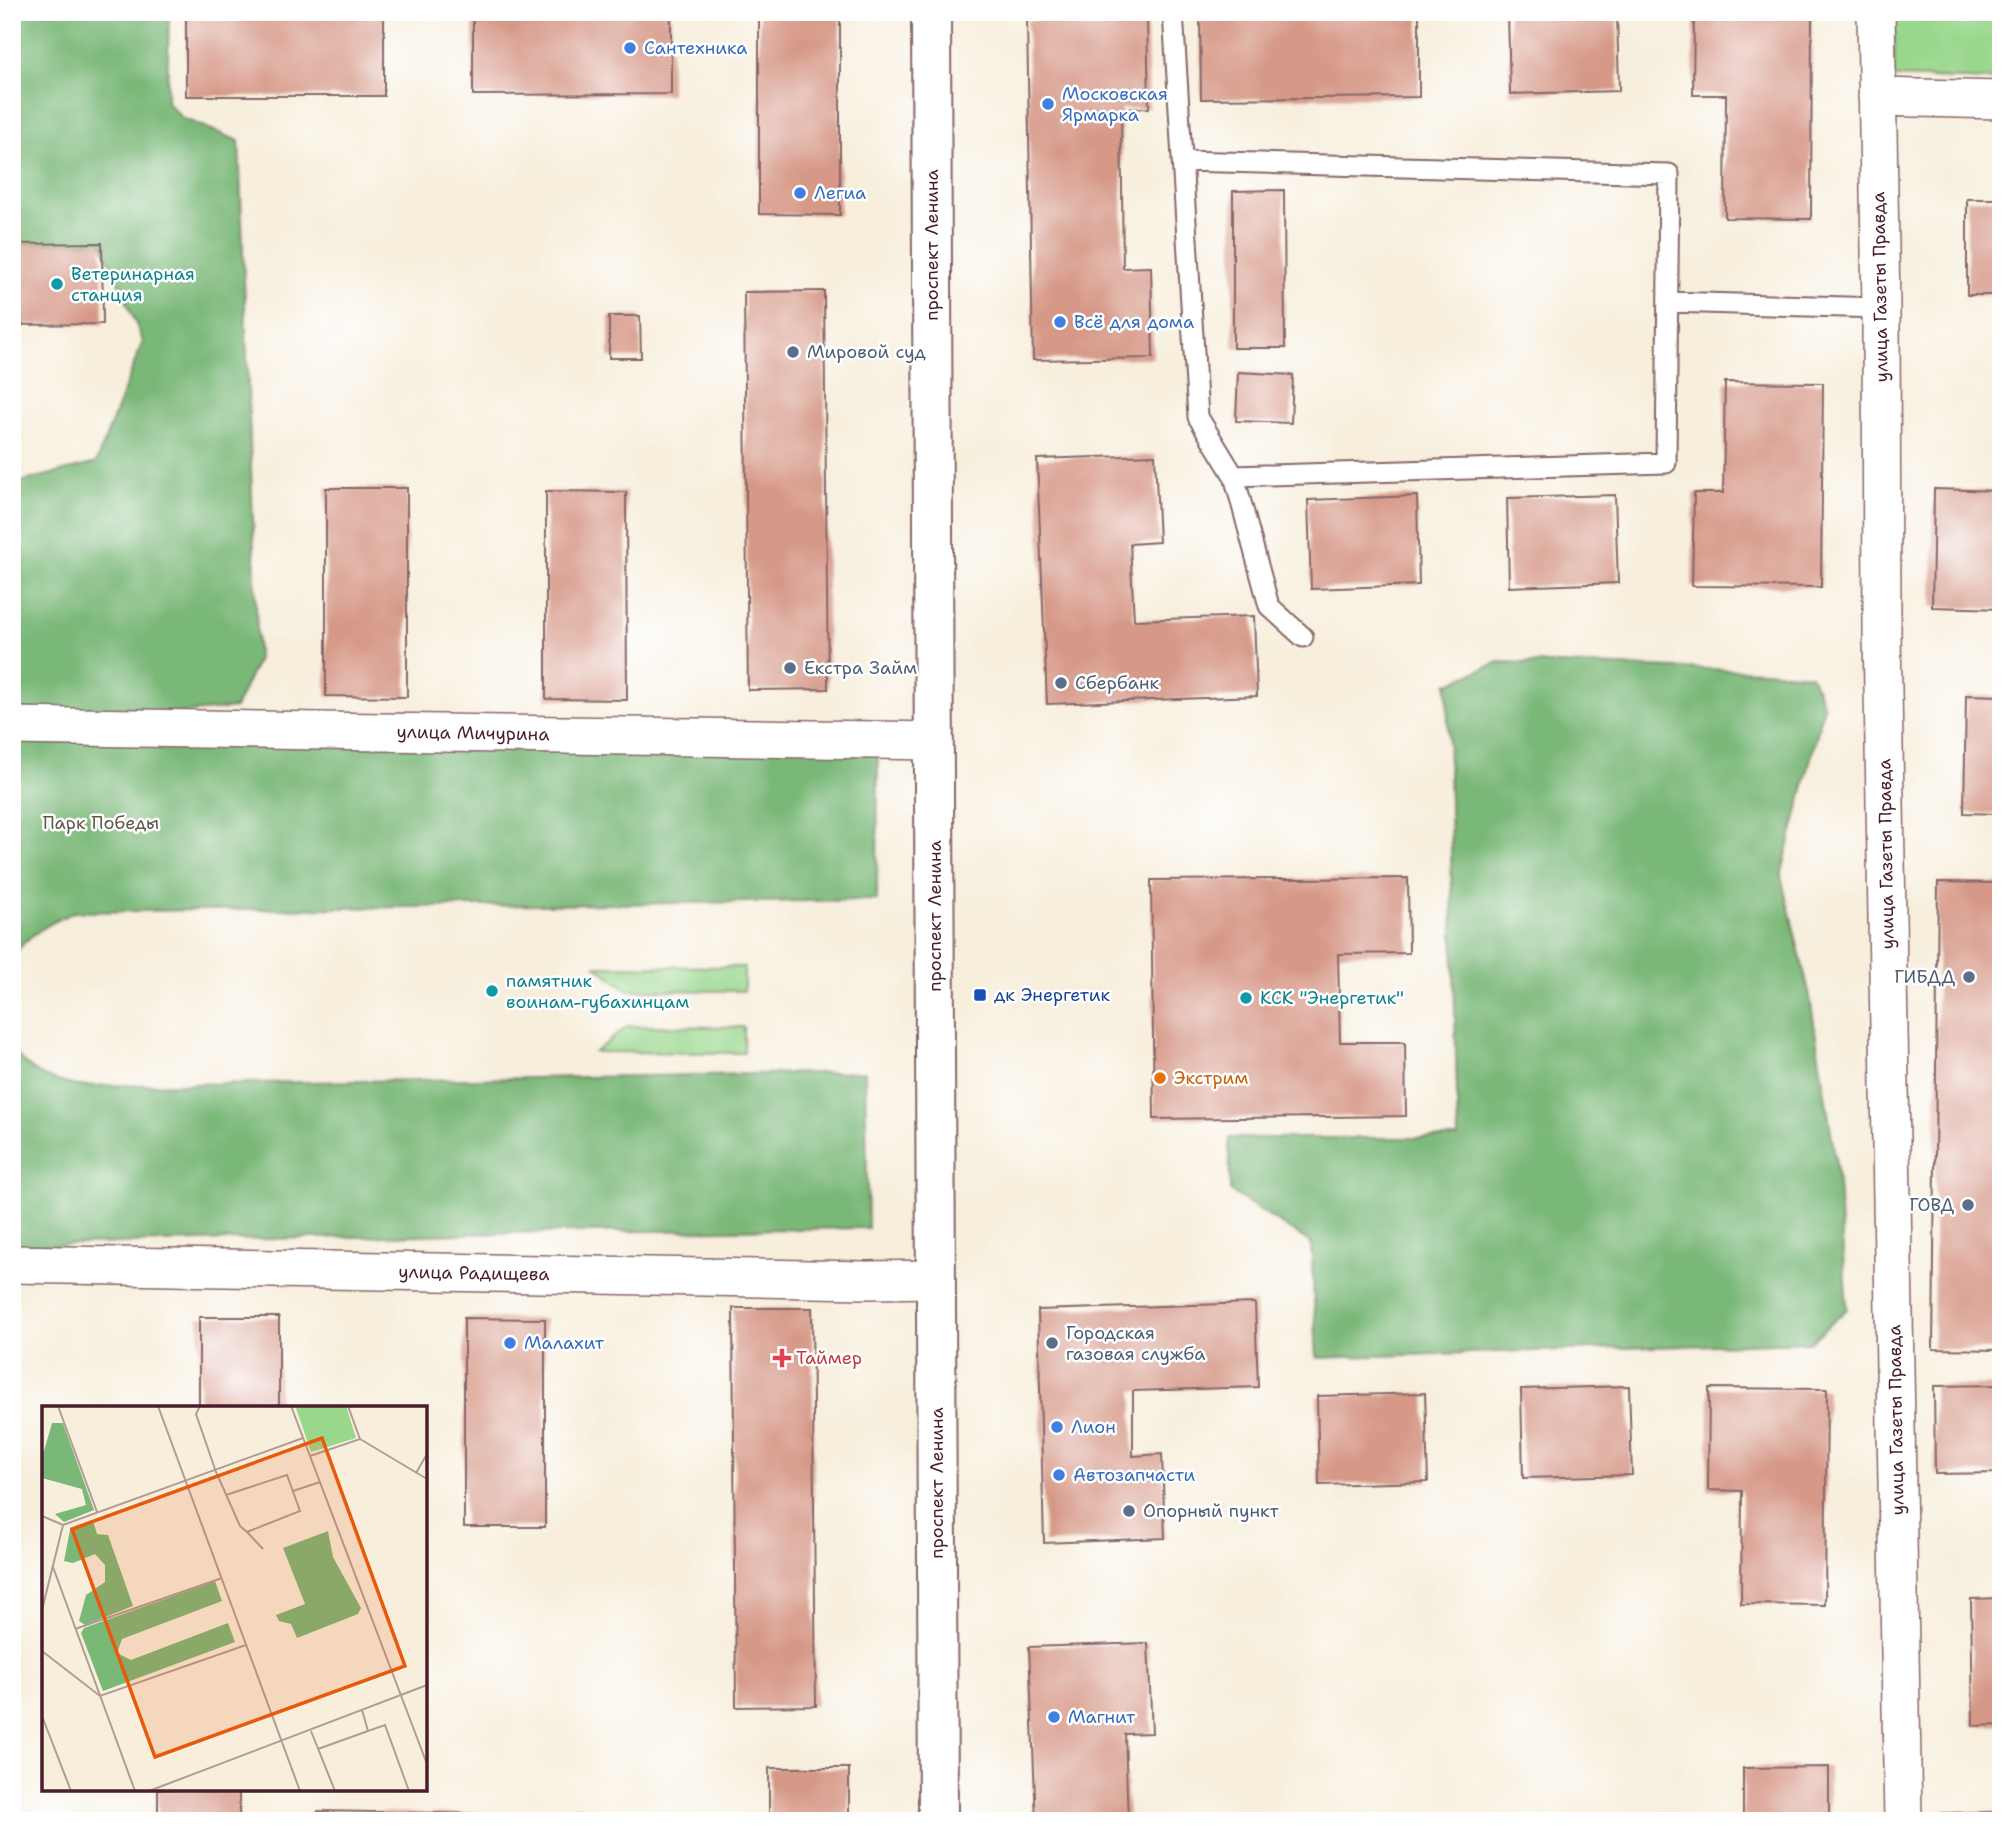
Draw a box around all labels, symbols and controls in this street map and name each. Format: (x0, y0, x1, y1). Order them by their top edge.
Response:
place label: Сантехника (644, 36, 748, 60)
marker: Сантехника (622, 40, 638, 56)
place label: Московская Ярмарка (1062, 82, 1168, 127)
marker: Московская Ярмарка (1040, 96, 1056, 112)
street label: проспект Ленина (920, 169, 944, 321)
place label: Легиа (814, 181, 866, 205)
marker: Легиа (792, 185, 808, 201)
street label: улица Газеты Правда (1866, 192, 1894, 382)
place label: Ветеринарная станция (71, 262, 195, 307)
marker: Ветеринарная станция (49, 276, 65, 292)
place label: Всё для дома (1074, 310, 1194, 334)
marker: Всё для дома (1052, 314, 1068, 330)
place label: Мировой суд (807, 340, 927, 364)
marker: Мировой суд (785, 344, 801, 360)
place label: Екстра Займ (804, 656, 917, 680)
marker: Екстра Займ (782, 660, 798, 676)
place label: Сбербанк (1075, 671, 1159, 695)
marker: Сбербанк (1053, 675, 1069, 691)
street label: улица Мичурина (396, 720, 550, 746)
street label: улица Газеты Правда (1872, 759, 1900, 949)
park label: Парк Победы (43, 811, 159, 835)
street label: проспект Ленина (923, 840, 947, 992)
place label: ГИБДД (1894, 965, 1955, 989)
place label: памятник воинам-губахинцам (506, 969, 689, 1014)
marker: ГИБДД (1961, 969, 1977, 985)
marker: памятник воинам-губахинцам (484, 983, 500, 999)
place label: дк Энергетик (994, 983, 1110, 1007)
place label: КСК "Энергетик" (1260, 986, 1404, 1010)
marker: дк Энергетик (972, 987, 988, 1003)
marker: КСК "Энергетик" (1238, 990, 1254, 1006)
place label: Экстрим (1174, 1066, 1248, 1090)
marker: Экстрим (1152, 1070, 1168, 1086)
place label: ГОВД (1909, 1193, 1954, 1217)
marker: ГОВД (1960, 1197, 1976, 1213)
street label: улица Радищева (398, 1260, 550, 1286)
place label: Городская газовая служба (1066, 1321, 1205, 1366)
street label: улица Газеты Правда (1882, 1325, 1910, 1515)
place label: Малахит (524, 1331, 605, 1355)
marker: Малахит (502, 1335, 518, 1351)
marker: Городская газовая служба (1044, 1335, 1060, 1351)
place label: Таймер (796, 1346, 862, 1370)
marker: Таймер (774, 1350, 790, 1366)
inset map (42, 1406, 427, 1791)
street label: проспект Ленина (925, 1407, 949, 1559)
place label: Лион (1071, 1415, 1116, 1439)
marker: Лион (1049, 1419, 1065, 1435)
place label: Автозапчасти (1073, 1463, 1195, 1487)
marker: Автозапчасти (1051, 1467, 1067, 1483)
place label: Опорный пункт (1143, 1499, 1279, 1523)
marker: Опорный пункт (1121, 1503, 1137, 1519)
place label: Магнит (1068, 1705, 1136, 1729)
marker: Магнит (1046, 1709, 1062, 1725)

